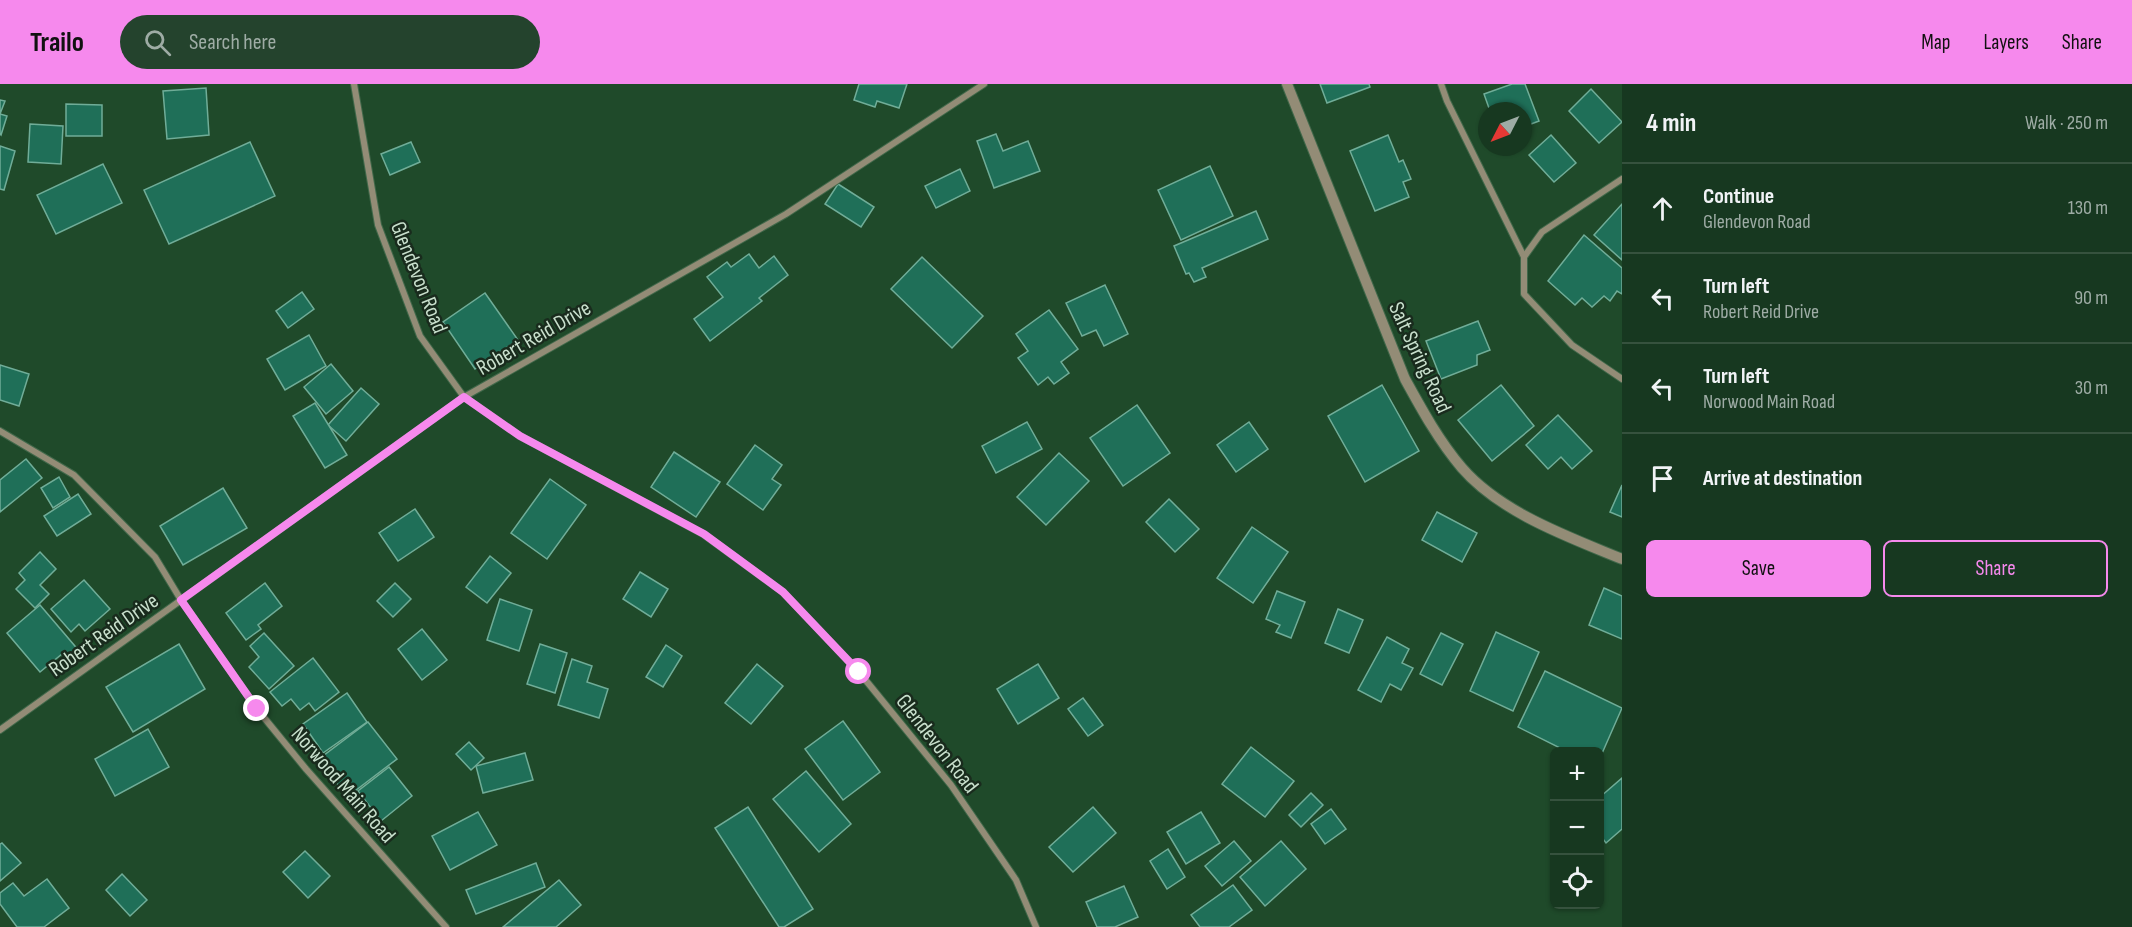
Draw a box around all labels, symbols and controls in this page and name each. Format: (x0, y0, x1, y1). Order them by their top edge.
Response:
search box (120, 15, 540, 69)
text: Trailo (30, 26, 84, 59)
icon: search (141, 26, 174, 59)
text: Search here (189, 29, 276, 56)
text: Map (1921, 30, 1950, 55)
text: Layers (1983, 30, 2029, 55)
text: Share (2062, 30, 2102, 55)
north arrow (1478, 102, 1532, 156)
text: 4 min (1646, 108, 1696, 139)
text: Walk · 250 m (2025, 111, 2108, 135)
text: Continue (1703, 183, 1774, 210)
icon: ahead (1646, 192, 1679, 225)
text: 130 m (2068, 196, 2108, 220)
text: Glendevon Road (1703, 210, 1811, 234)
street label: Glendevon Road (384, 218, 453, 337)
text: Turn left (1703, 273, 1769, 300)
icon: left (1646, 282, 1679, 315)
text: 90 m (2074, 286, 2108, 310)
street label: Robert Reid Drive (472, 295, 596, 382)
street label: Salt Spring Road (1382, 298, 1457, 417)
text: Robert Reid Drive (1703, 300, 1819, 324)
text: Turn left (1703, 363, 1769, 390)
icon: left (1646, 372, 1679, 405)
text: 30 m (2075, 376, 2108, 400)
text: Norwood Main Road (1703, 390, 1835, 414)
icon: arrive (1646, 462, 1679, 495)
text: Arrive at destination (1703, 465, 1862, 492)
button: Save (1646, 540, 1871, 597)
button: Share (1883, 540, 2108, 597)
street label: Robert Reid Drive (44, 588, 164, 683)
route start (845, 658, 871, 684)
street label: Glendevon Road (890, 689, 984, 799)
route end (243, 695, 269, 721)
street label: Norwood Main Road (285, 721, 401, 849)
map controls (1550, 747, 1604, 909)
button: + (1550, 747, 1604, 801)
button: − (1550, 801, 1604, 855)
button: locate (1550, 855, 1604, 909)

